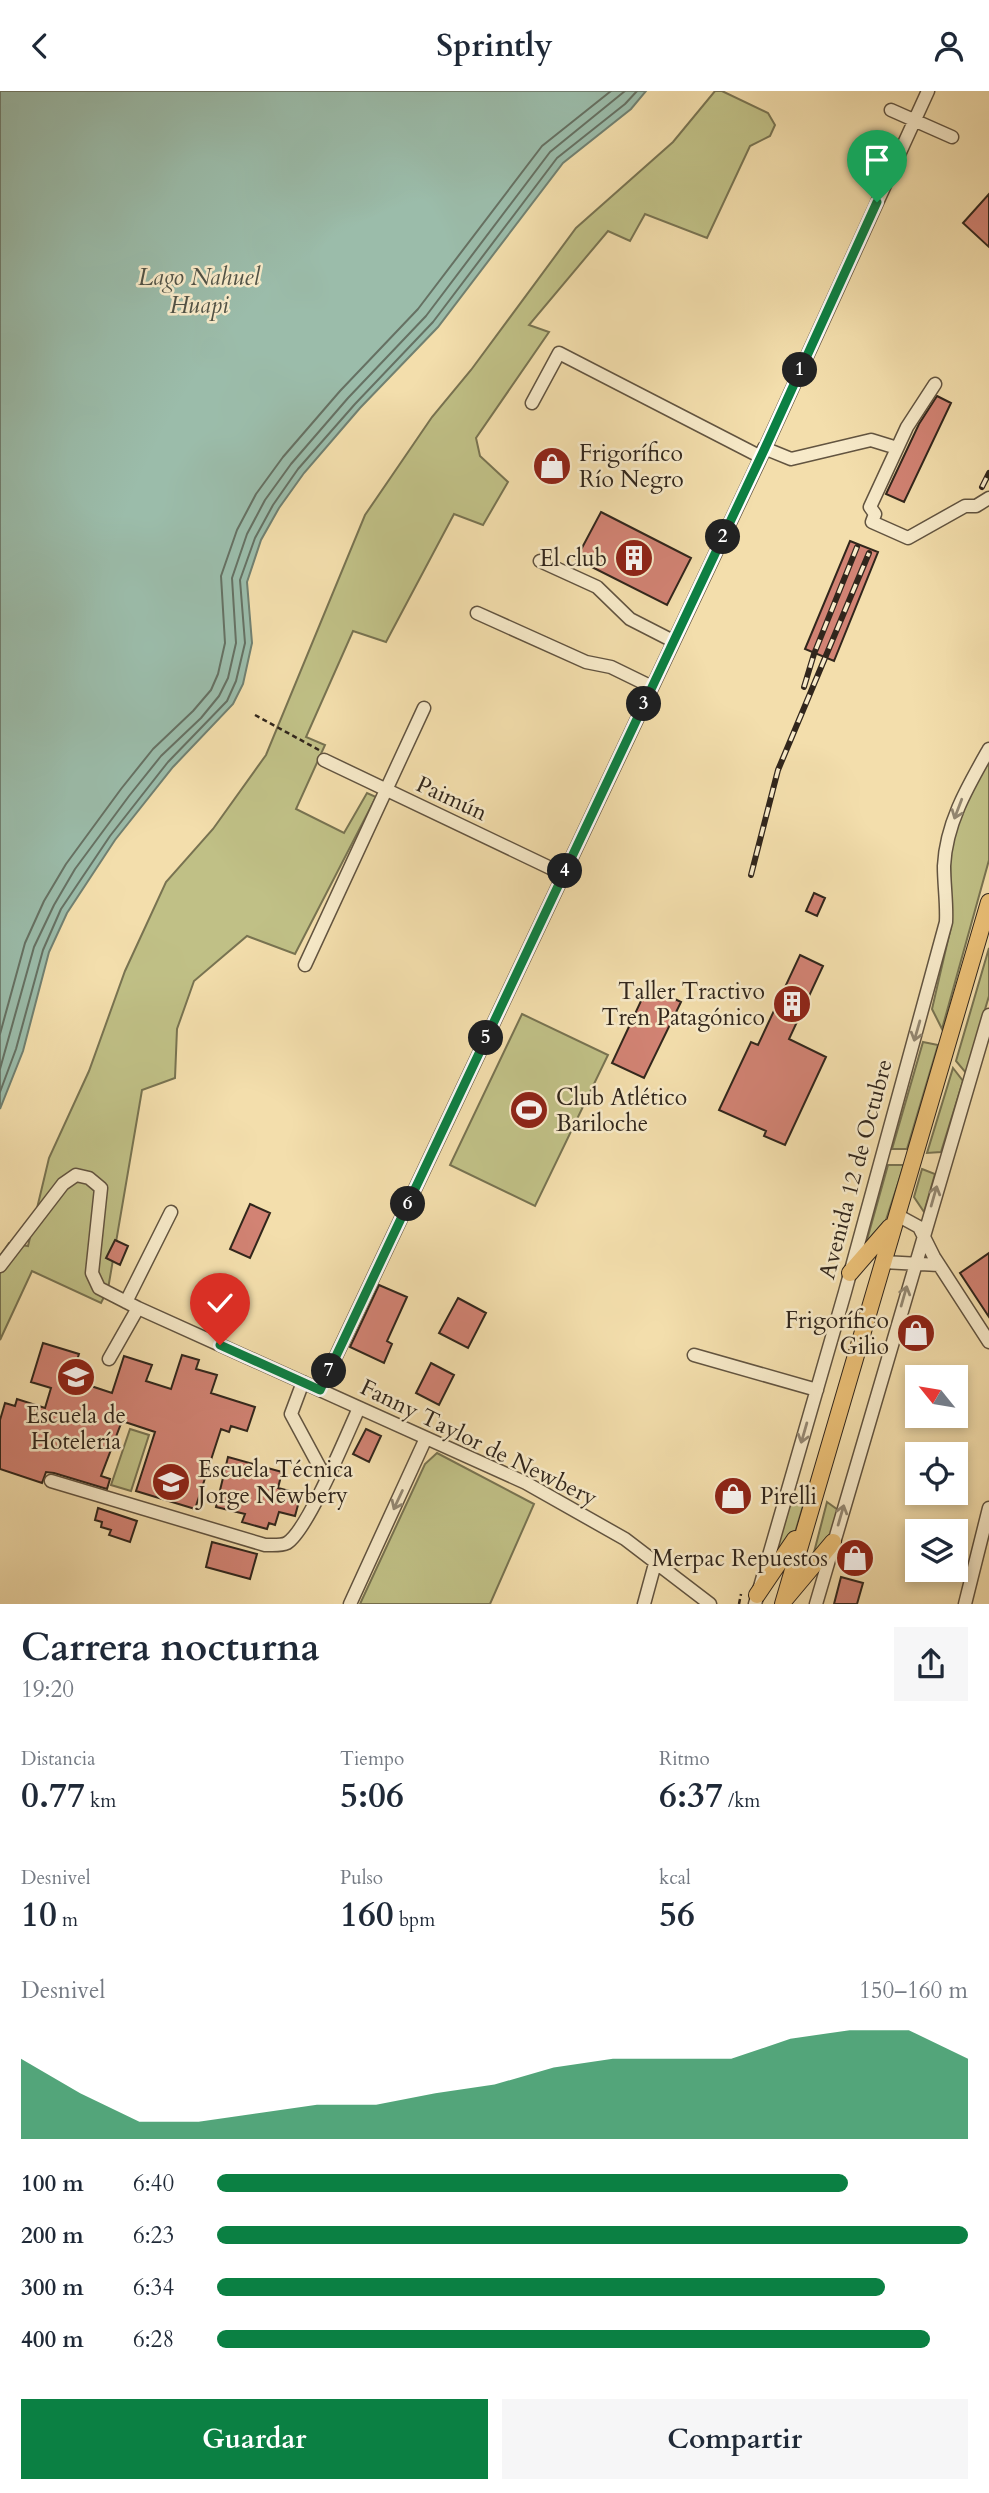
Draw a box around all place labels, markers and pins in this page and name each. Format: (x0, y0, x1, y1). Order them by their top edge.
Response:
pin (847, 130, 907, 202)
pin: 1 (782, 353, 818, 387)
place label: Frigorífico Río Negro (579, 438, 684, 495)
shop icon: Frigorífico Río Negro (531, 445, 573, 487)
pin: 2 (706, 519, 740, 555)
building icon: El club (613, 537, 655, 579)
place label: El club (539, 543, 607, 574)
pin: 3 (626, 687, 662, 721)
pin: 4 (548, 853, 582, 889)
place label: Taller Tractivo Tren Patagónico (602, 976, 765, 1033)
building icon: Taller Tractivo Tren Patagónico (771, 983, 813, 1025)
pin: 5 (468, 1021, 504, 1055)
place label: Club Atlético Bariloche (556, 1082, 687, 1139)
sports icon: Club Atlético Bariloche (508, 1089, 550, 1131)
pin: 6 (390, 1187, 426, 1221)
pin (190, 1273, 250, 1345)
place label: Frigorífico Gilio (785, 1305, 889, 1362)
shop icon: Frigorífico Gilio (895, 1312, 937, 1354)
pin: 7 (312, 1353, 346, 1389)
school or university icon: Escuela de Hotelería (55, 1356, 97, 1398)
place label: Escuela de Hotelería (26, 1400, 126, 1457)
place label: Escuela Técnica Jorge Newbery (195, 1454, 353, 1511)
school or university icon: Escuela Técnica Jorge Newbery (150, 1461, 192, 1503)
shop icon: Pirelli (712, 1475, 754, 1517)
place label: Pirelli (760, 1481, 817, 1512)
shop icon: Merpac Repuestos (834, 1537, 876, 1579)
place label: Merpac Repuestos (652, 1543, 828, 1574)

